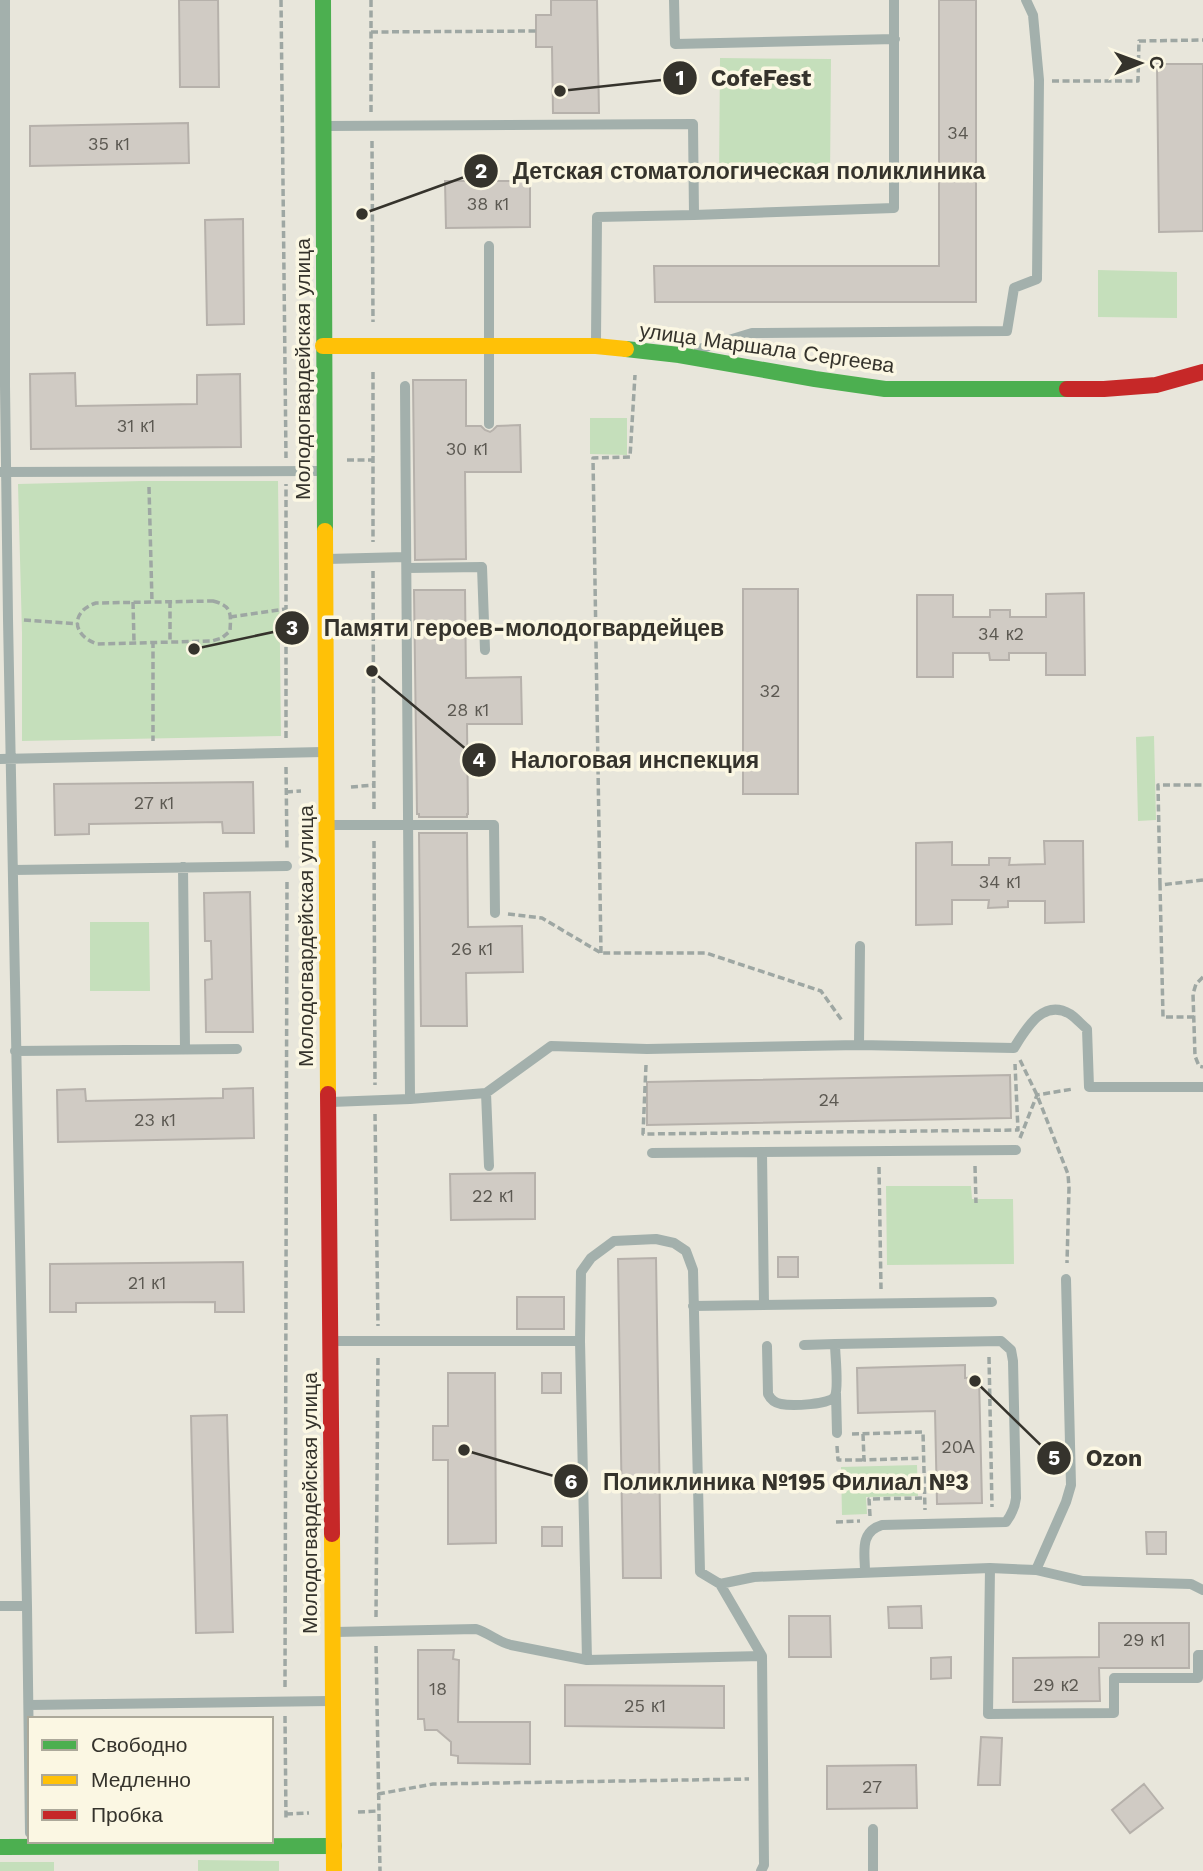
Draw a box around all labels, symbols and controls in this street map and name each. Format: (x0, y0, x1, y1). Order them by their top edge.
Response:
north arrow (1105, 28, 1175, 98)
callout: CofeFest (662, 56, 826, 100)
text: С (1145, 56, 1168, 70)
text: 1 (675, 65, 685, 90)
text: CofeFest (711, 65, 811, 92)
house number: 34 (947, 122, 969, 143)
house number: 35 к1 (88, 133, 130, 154)
callout: Детская стоматологическая поликлиника (463, 149, 999, 193)
text: 2 (475, 158, 487, 183)
text: Детская стоматологическая поликлиника (513, 158, 986, 185)
house number: 38 к1 (467, 193, 509, 214)
street label: Молодогвардейская улица (290, 238, 315, 500)
street label: улица Маршала Сергеева (638, 317, 897, 378)
house number: 31 к1 (117, 415, 155, 436)
house number: 30 к1 (446, 438, 488, 459)
callout: Памяти героев-молодогвардейцев (275, 606, 738, 650)
text: 3 (286, 615, 298, 640)
text: Памяти героев-молодогвардейцев (324, 615, 724, 642)
house number: 34 к2 (978, 623, 1024, 644)
house number: 32 (760, 680, 781, 701)
house number: 28 к1 (447, 699, 489, 720)
callout: Налоговая инспекция (462, 738, 773, 782)
text: 4 (472, 747, 486, 772)
text: Налоговая инспекция (511, 747, 759, 774)
house number: 27 к1 (134, 792, 174, 813)
street label: Молодогвардейская улица (293, 805, 318, 1067)
house number: 34 к1 (979, 871, 1021, 892)
house number: 26 к1 (451, 938, 493, 959)
house number: 24 (819, 1089, 839, 1110)
house number: 23 к1 (134, 1109, 176, 1130)
house number: 22 к1 (472, 1185, 514, 1206)
house number: 21 к1 (128, 1272, 166, 1293)
street label: Молодогвардейская улица (297, 1372, 322, 1634)
house number: 20А (941, 1436, 975, 1457)
callout: Ozon (1037, 1436, 1156, 1480)
text: 5 (1048, 1445, 1060, 1470)
text: Ozon (1086, 1445, 1142, 1472)
callout: Поликлиника №195 Филиал №3 (554, 1459, 983, 1503)
text: 6 (565, 1469, 578, 1494)
text: Поликлиника №195 Филиал №3 (603, 1469, 969, 1496)
house number: 29 к1 (1123, 1629, 1165, 1650)
house number: 29 к2 (1033, 1674, 1079, 1695)
house number: 18 (429, 1678, 447, 1699)
house number: 25 к1 (624, 1695, 666, 1716)
legend (28, 1717, 273, 1843)
text: Свободно (91, 1732, 188, 1757)
text: Медленно (91, 1767, 191, 1792)
house number: 27 (862, 1776, 882, 1797)
text: Пробка (91, 1802, 163, 1827)

